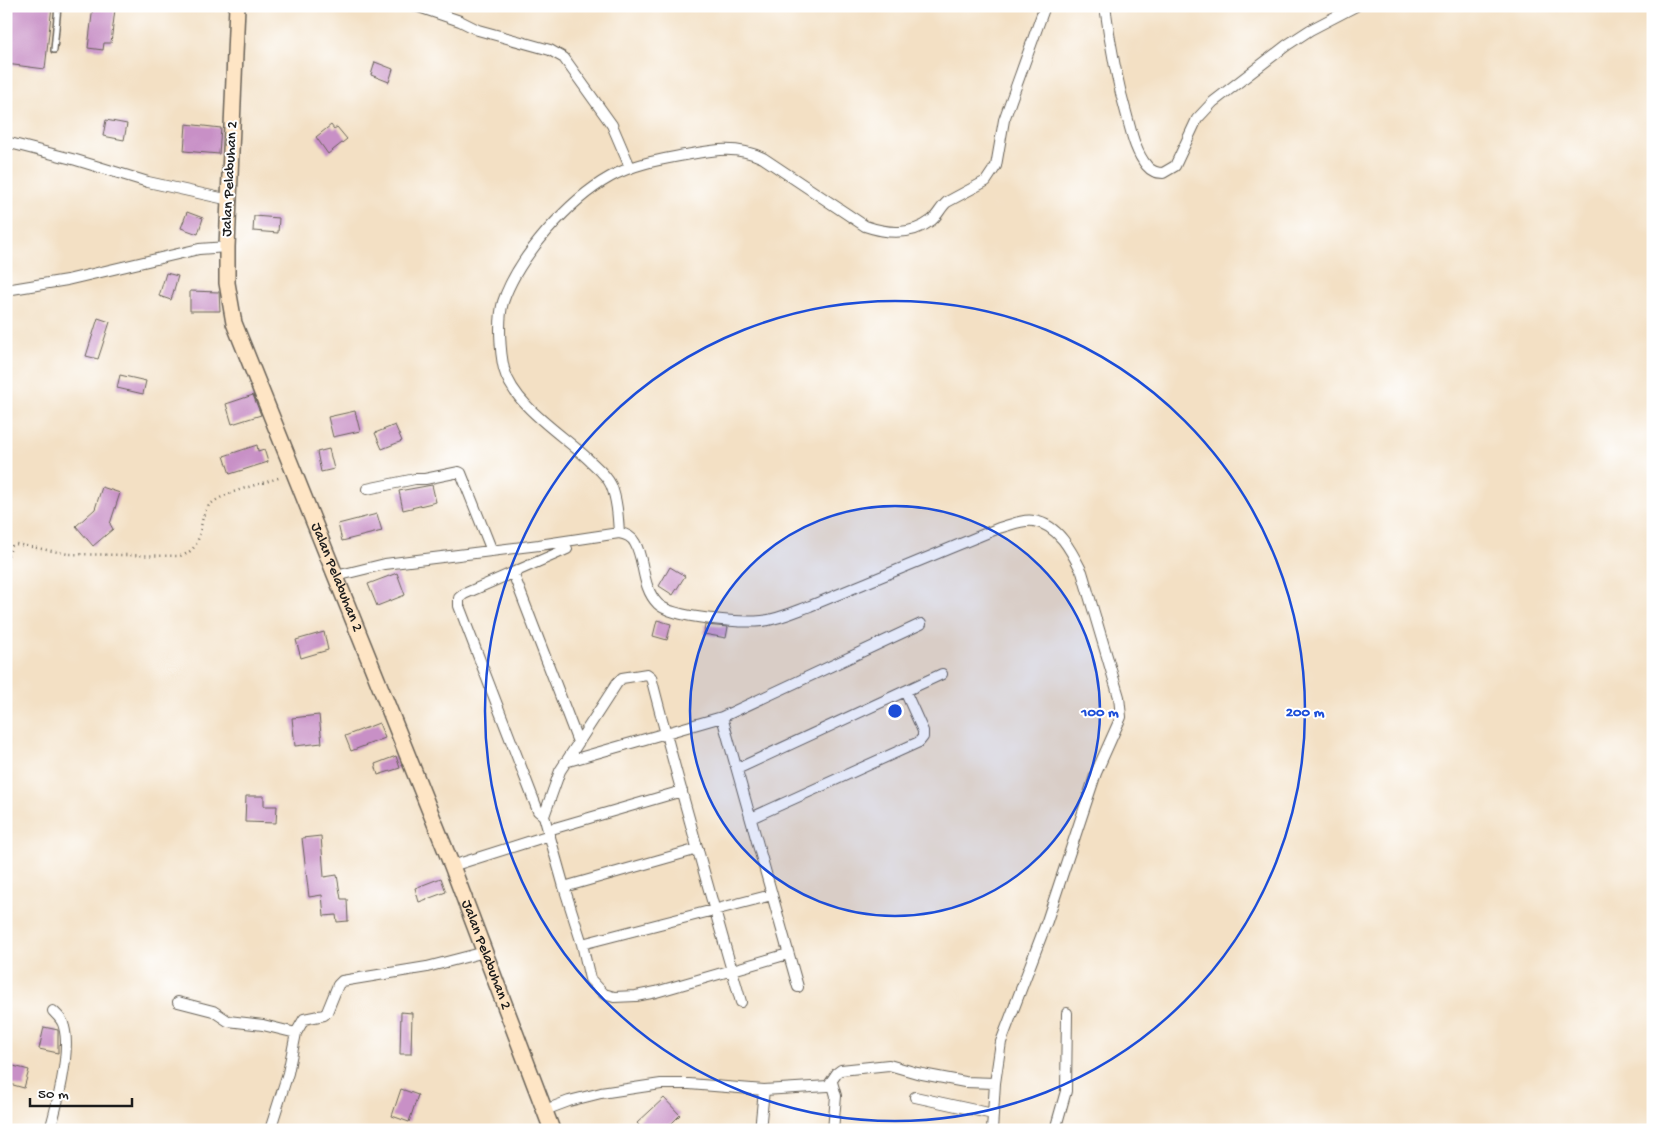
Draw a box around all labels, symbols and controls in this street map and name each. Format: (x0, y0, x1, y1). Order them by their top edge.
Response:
street label: Jalan Pelabuhan 2 (218, 121, 242, 237)
street label: Jalan Pelabuhan 2 (306, 520, 366, 634)
centre of rings (886, 702, 904, 720)
text: 100 m (1080, 704, 1119, 722)
text: 200 m (1286, 704, 1325, 722)
street label: Jalan Pelabuhan 2 (457, 898, 515, 1012)
scale bar (30, 1076, 132, 1108)
text: 50 m (38, 1086, 69, 1104)

